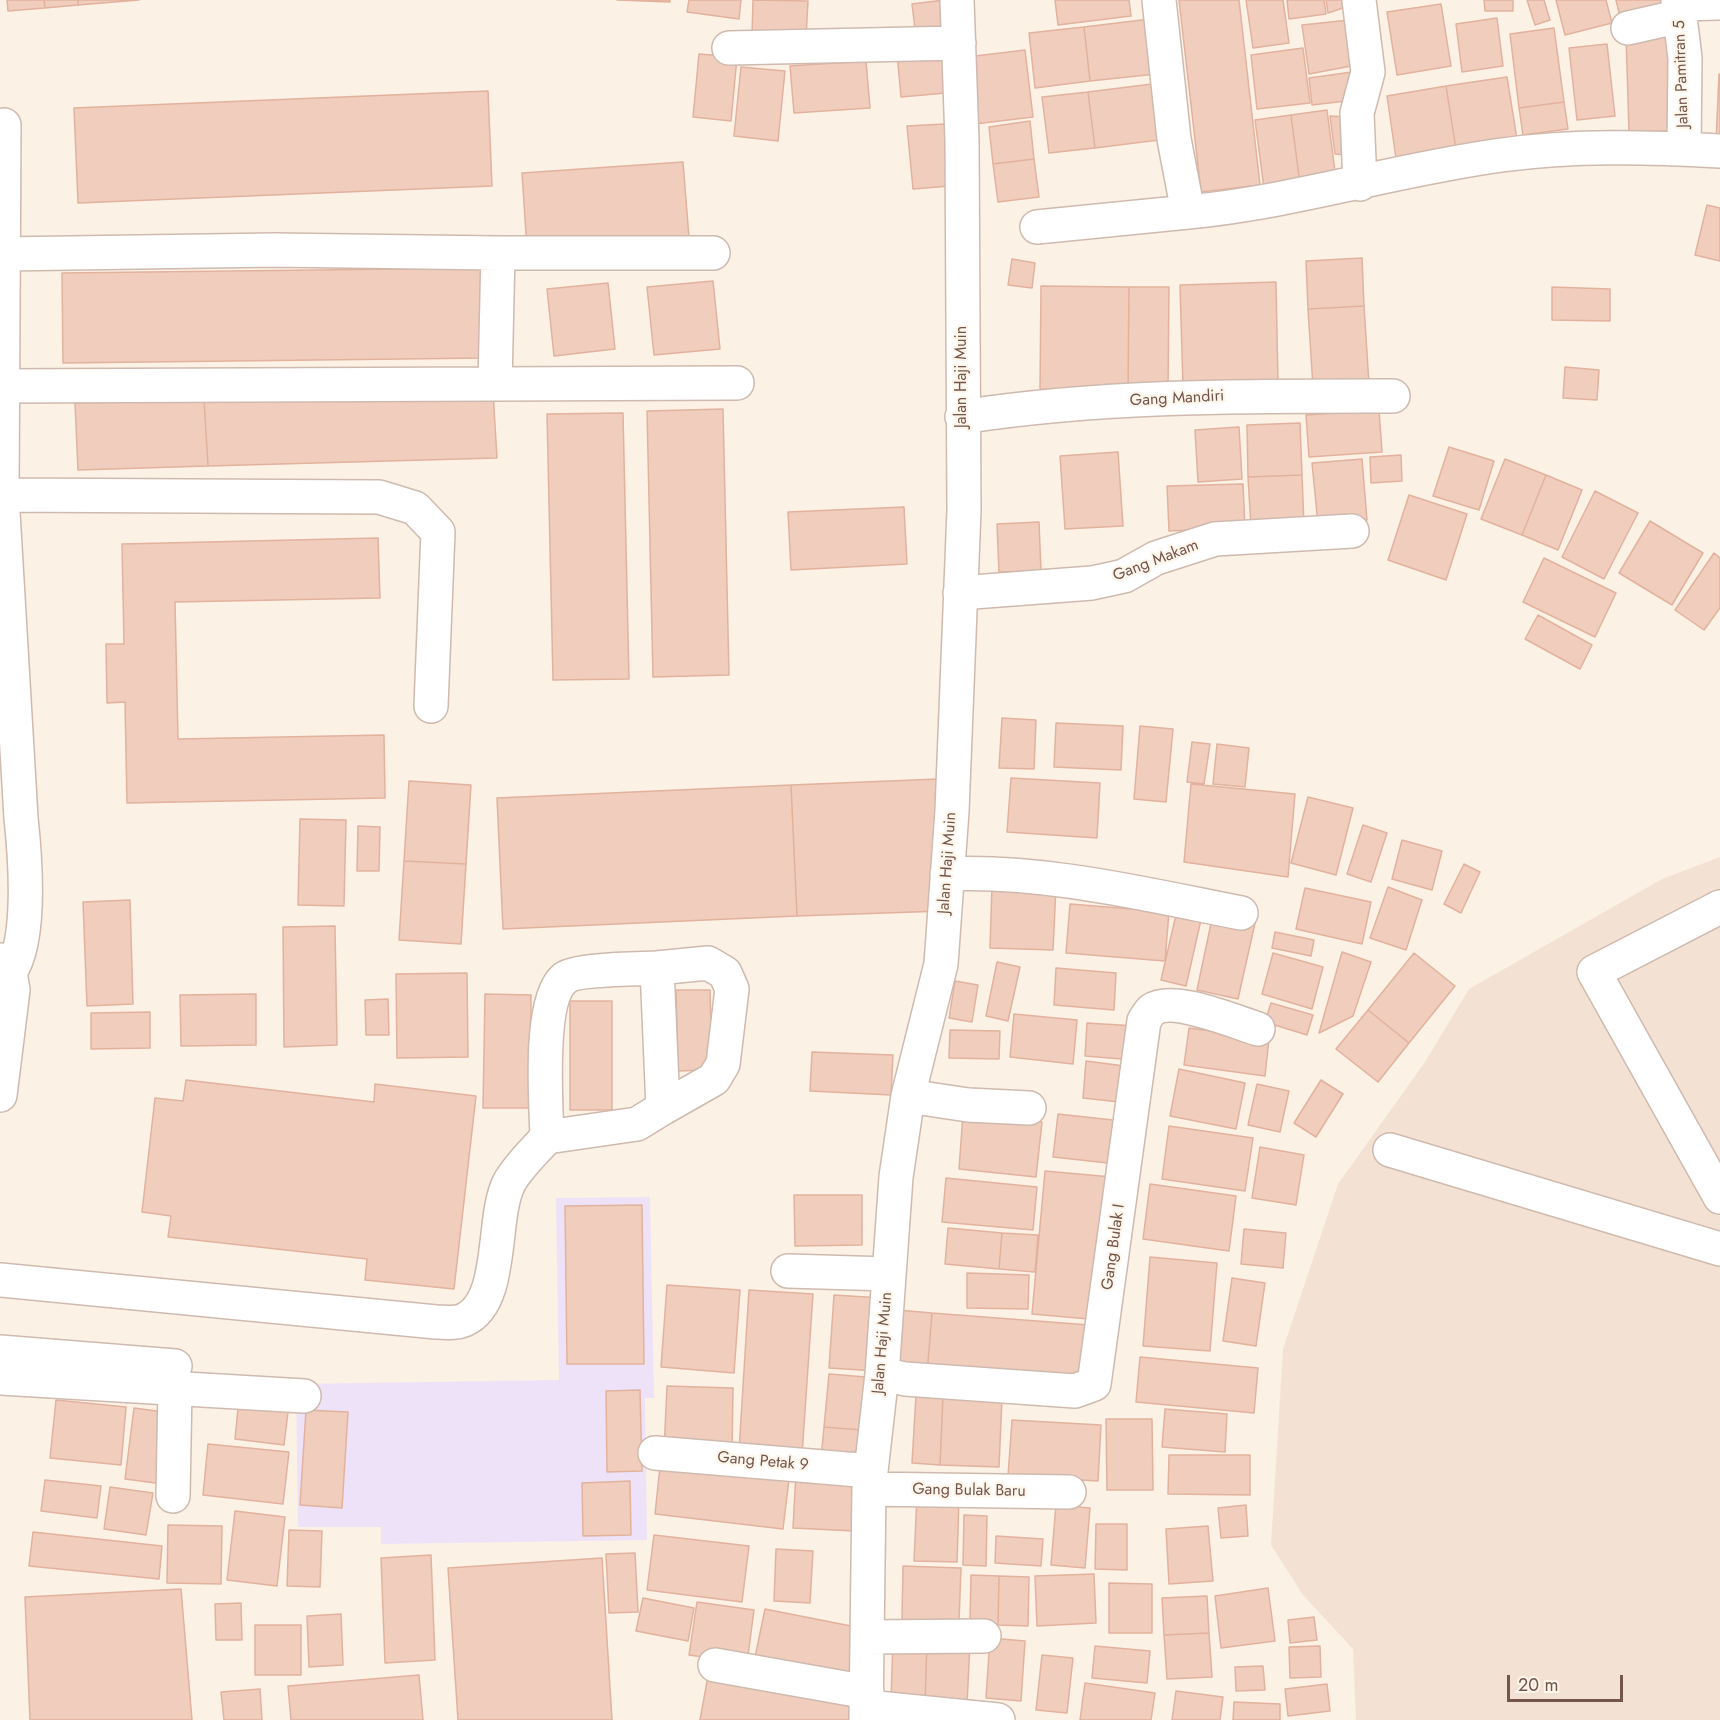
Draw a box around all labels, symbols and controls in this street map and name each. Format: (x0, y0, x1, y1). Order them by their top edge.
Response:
street label: Jalan Pamitran 5 (1671, 20, 1693, 128)
street label: Jalan Haji Muin (952, 326, 972, 428)
street label: Gang Mandiri (1129, 387, 1225, 411)
street label: Gang Makam (1110, 536, 1202, 586)
street label: Jalan Haji Muin (935, 811, 961, 915)
street label: Gang Bulak I (1098, 1203, 1130, 1291)
street label: Jalan Haji Muin (869, 1291, 897, 1395)
street label: Gang Petak 9 (717, 1448, 809, 1476)
street label: Gang Bulak Baru (912, 1480, 1026, 1502)
scale bar (1510, 1663, 1626, 1701)
text: 20 m (1518, 1672, 1558, 1698)

